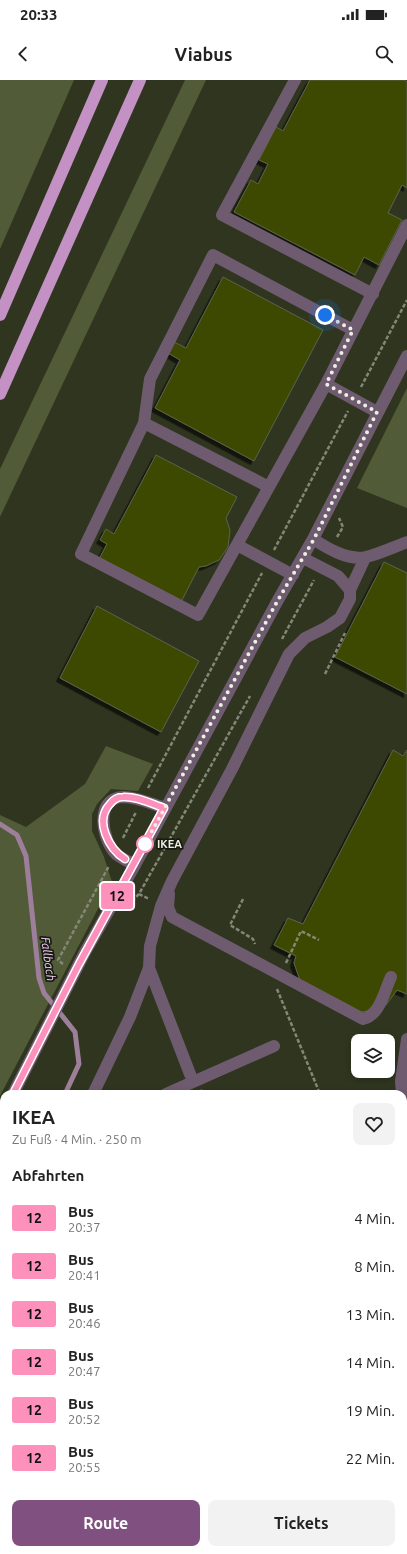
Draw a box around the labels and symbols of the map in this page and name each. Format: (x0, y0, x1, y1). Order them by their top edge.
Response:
your location (315, 305, 335, 325)
marker: IKEA (136, 835, 154, 853)
place label: IKEA (157, 838, 182, 850)
line badge: 12 (99, 883, 135, 909)
water label: Fallbach (39, 936, 58, 982)

